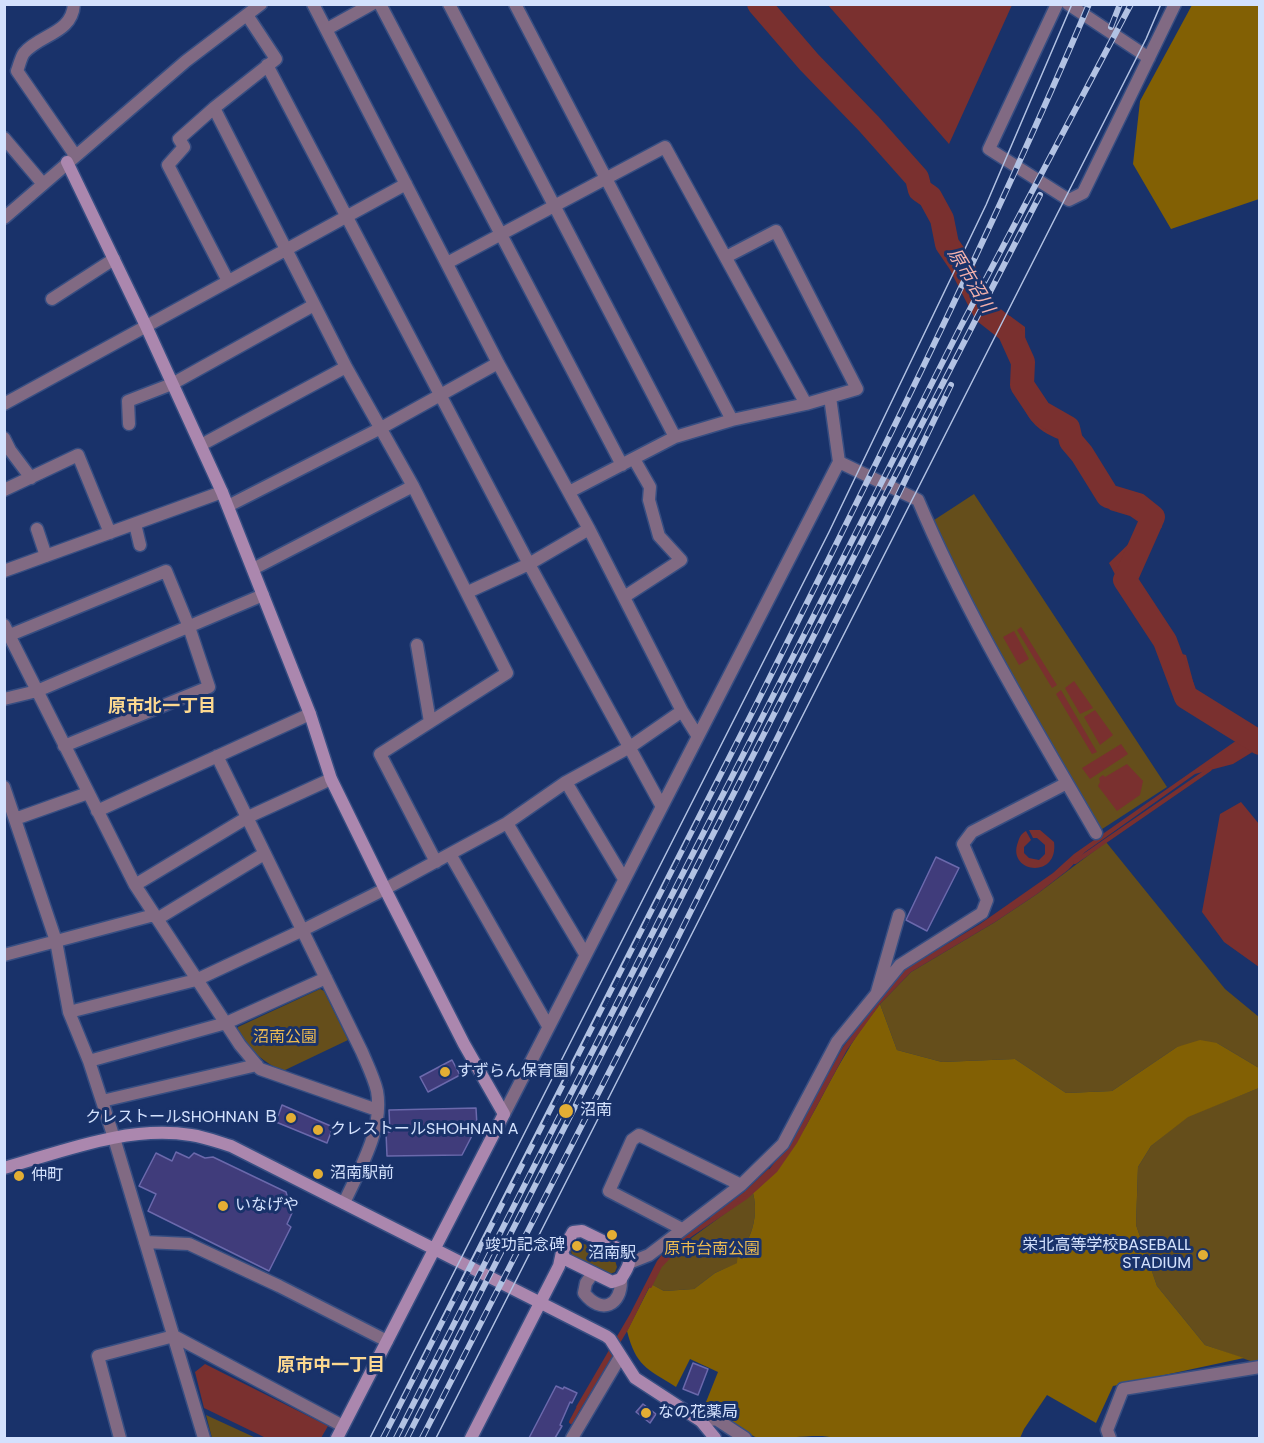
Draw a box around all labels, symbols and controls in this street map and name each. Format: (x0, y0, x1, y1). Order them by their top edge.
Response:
water label: 原市沼川 (942, 245, 998, 317)
district label: 原市北一丁目 (108, 696, 216, 718)
park label: 沼南公園 (253, 1028, 317, 1048)
place label: すずらん保育園 (457, 1062, 569, 1082)
marker: すずらん保育園 (438, 1065, 452, 1079)
place label: 沼南 (580, 1101, 612, 1121)
marker: 沼南 (557, 1102, 575, 1120)
place label: クレストールSHOHNAN Ｂ (85, 1108, 279, 1128)
marker: クレストールSHOHNAN Ｂ (284, 1111, 298, 1125)
place label: クレストールSHOHNAN A (330, 1120, 518, 1140)
marker: クレストールSHOHNAN A (311, 1123, 325, 1137)
place label: 沼南駅前 (330, 1164, 394, 1184)
place label: 仲町 (31, 1166, 63, 1186)
marker: 沼南駅前 (311, 1167, 325, 1181)
marker: 仲町 (12, 1169, 26, 1183)
place label: いなげや (235, 1196, 299, 1216)
marker: いなげや (216, 1199, 230, 1213)
marker: 沼南駅 (605, 1228, 619, 1242)
place label: 竣功記念碑 (485, 1236, 565, 1256)
place label: 栄北高等学校BASEBALL STADIUM (1022, 1236, 1191, 1274)
marker: 竣功記念碑 (570, 1239, 584, 1253)
park label: 原市台南公園 (664, 1240, 760, 1260)
place label: 沼南駅 (588, 1244, 636, 1264)
marker: 栄北高等学校BASEBALL STADIUM (1196, 1248, 1210, 1262)
district label: 原市中一丁目 (277, 1355, 385, 1377)
place label: なの花薬局 (658, 1403, 738, 1423)
marker: なの花薬局 (639, 1406, 653, 1420)

